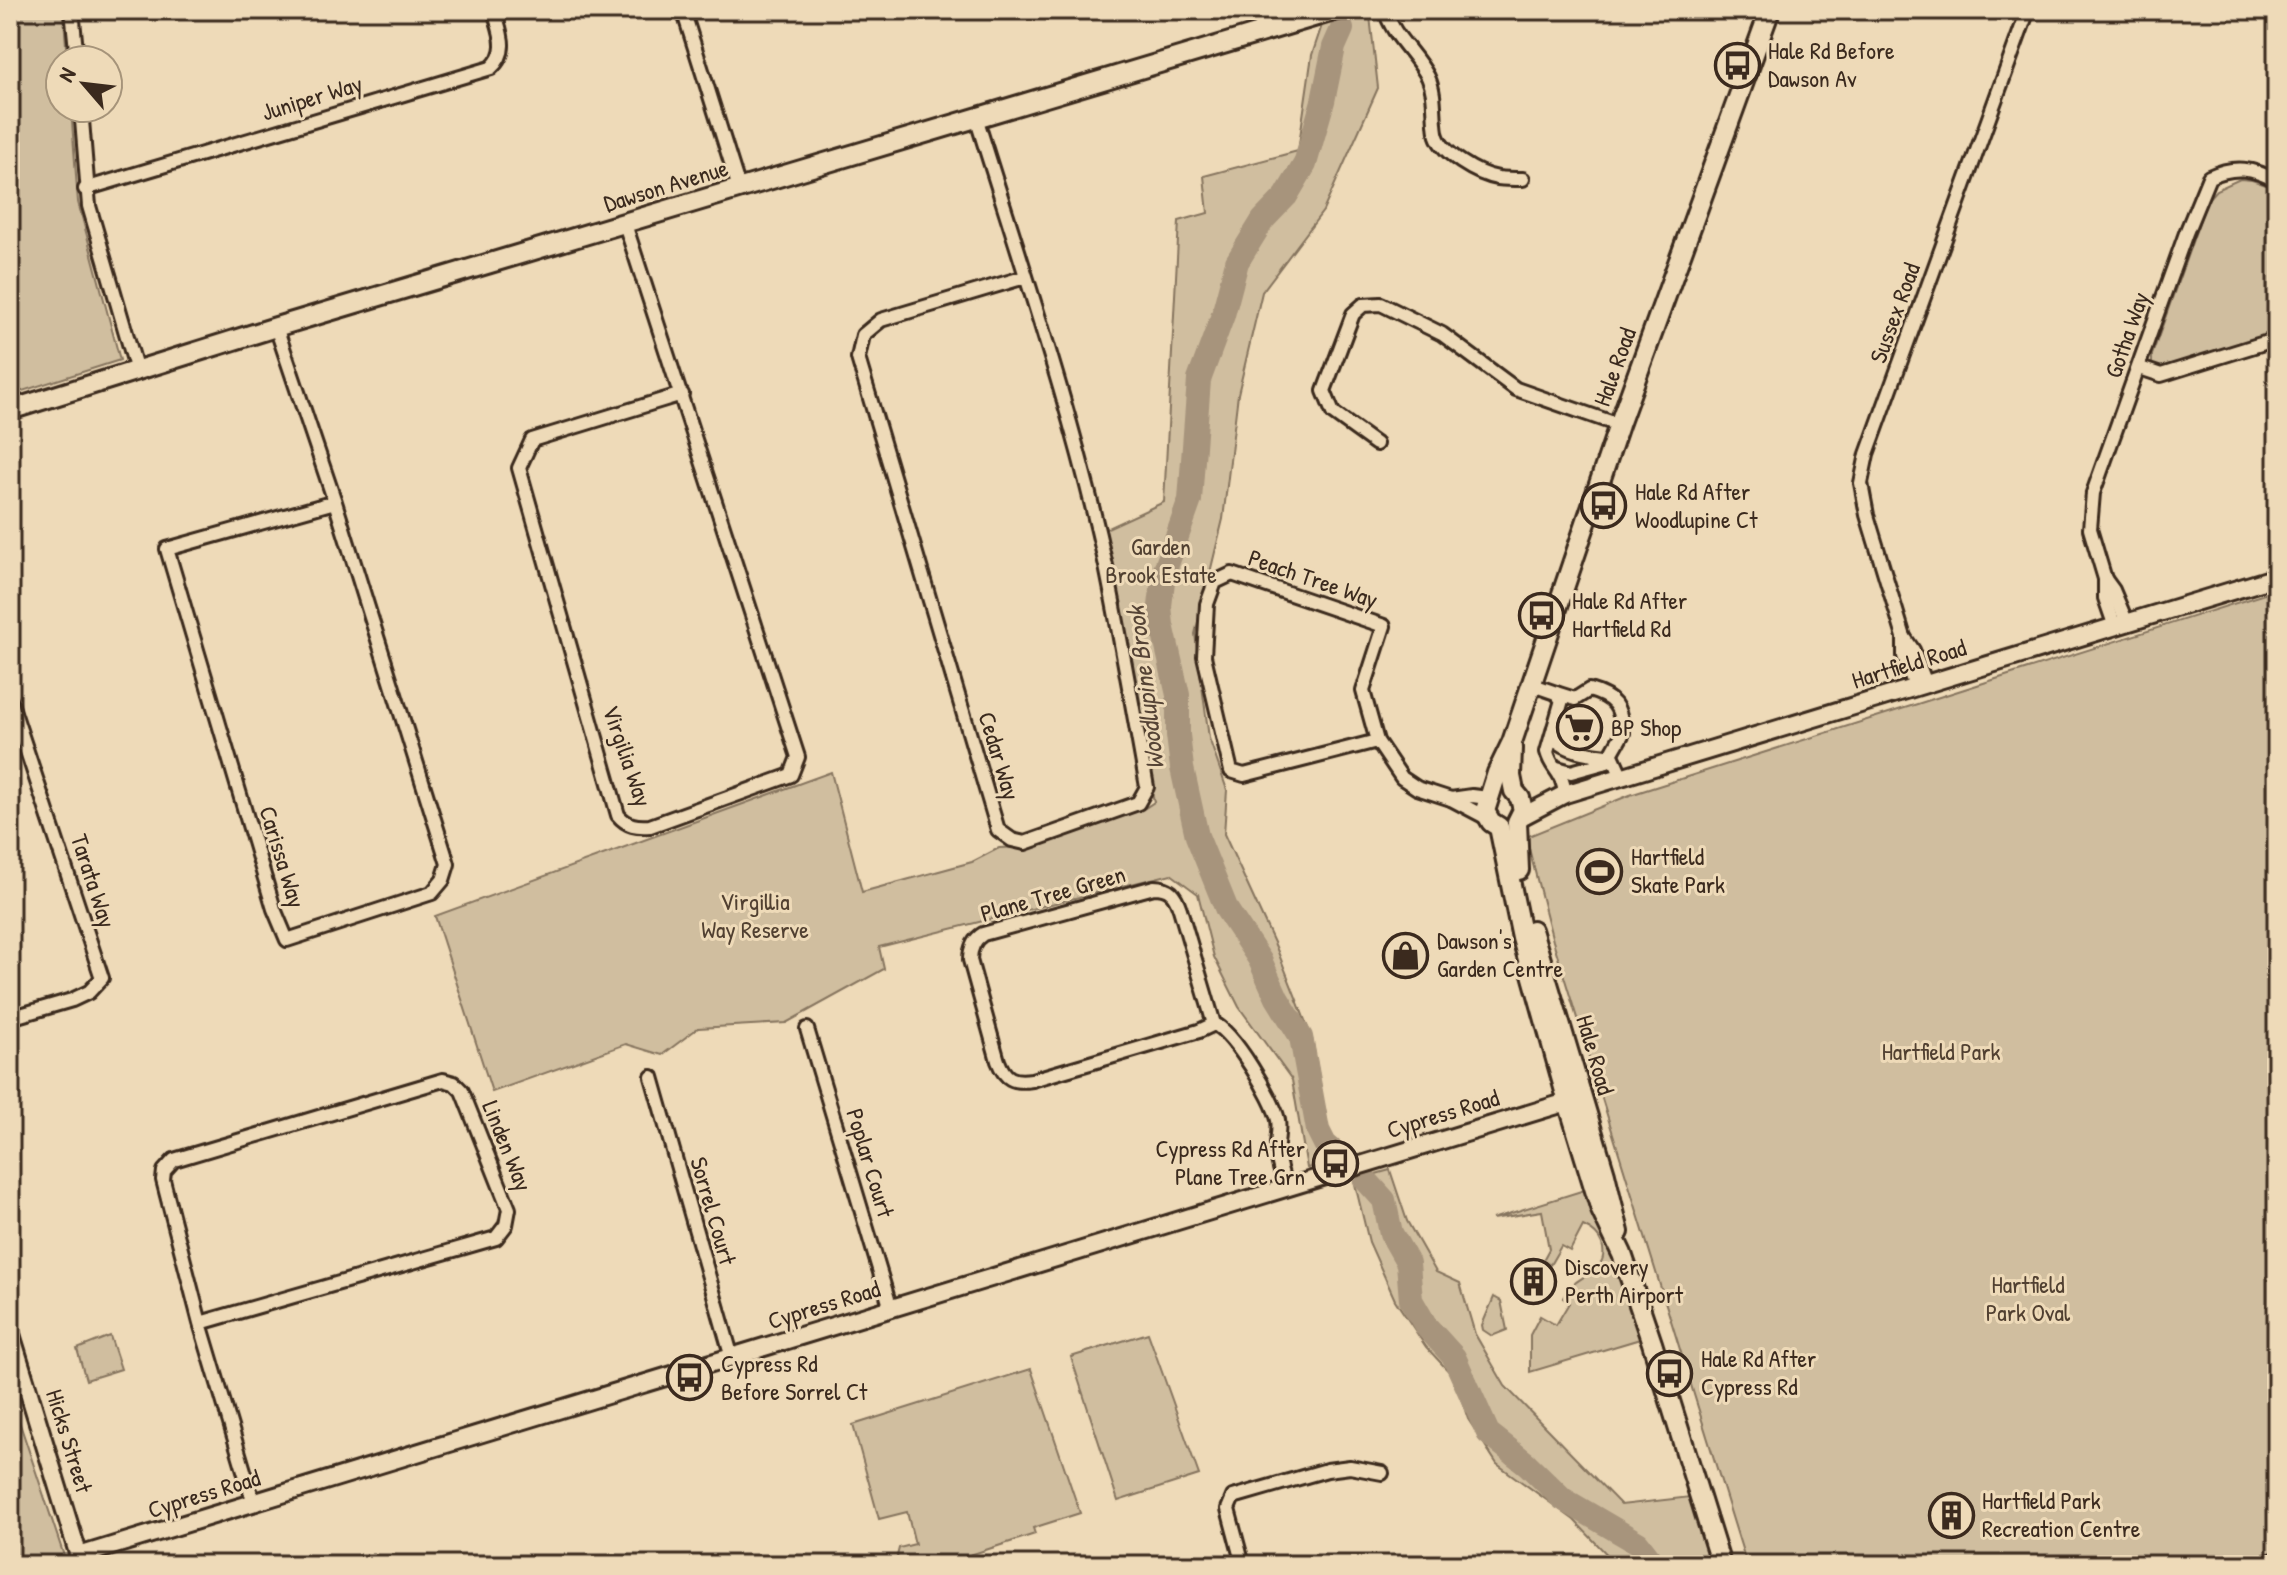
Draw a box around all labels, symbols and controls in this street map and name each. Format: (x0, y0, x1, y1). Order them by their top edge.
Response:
place label: Hale Rd Before Dawson Av (1768, 34, 1895, 94)
bus stop icon: Hale Rd Before Dawson Av (1713, 41, 1761, 89)
north arrow (44, 44, 124, 124)
text: N (50, 62, 82, 87)
street label: Juniper Way (257, 67, 366, 127)
street label: Dawson Avenue (600, 151, 732, 219)
street label: Sussex Road (1861, 258, 1927, 367)
street label: Gotha Way (2096, 287, 2156, 382)
street label: Hale Road (1585, 323, 1643, 410)
place label: Hale Rd After Woodlupine Ct (1635, 475, 1758, 535)
bus stop icon: Hale Rd After Woodlupine Ct (1580, 482, 1628, 530)
park label: Garden Brook Estate (1105, 530, 1217, 590)
street label: Peach Tree Way (1244, 541, 1382, 615)
place label: Hale Rd After Hartfield Rd (1572, 584, 1687, 644)
bus stop icon: Hale Rd After Hartfield Rd (1517, 591, 1565, 639)
water label: Woodlupine Brook (1117, 602, 1173, 772)
street label: Hartfield Road (1848, 631, 1970, 696)
street label: Virgilia Way (596, 701, 660, 811)
supermarket icon: BP Shop (1556, 704, 1604, 752)
street label: Cedar Way (971, 708, 1028, 804)
place label: BP Shop (1611, 711, 1681, 743)
street label: Carissa Way (252, 802, 314, 912)
street label: Tarata Way (64, 830, 124, 932)
place label: Hartfield Skate Park (1631, 840, 1725, 900)
sports icon: Hartfield Skate Park (1576, 847, 1624, 895)
street label: Plane Tree Green (977, 857, 1129, 929)
park label: Virgillia Way Reserve (701, 885, 809, 945)
place label: Dawson's Garden Centre (1437, 924, 1563, 984)
shop icon: Dawson's Garden Centre (1382, 931, 1430, 979)
street label: Hale Road (1569, 1011, 1623, 1098)
park label: Hartfield Park (1882, 1035, 2000, 1067)
street label: Cypress Road (1383, 1081, 1503, 1145)
street label: Linden Way (475, 1096, 541, 1196)
street label: Poplar Court (839, 1104, 903, 1222)
place label: Cypress Rd After Plane Tree Grn (1155, 1132, 1305, 1192)
bus stop icon: Cypress Rd After Plane Tree Grn (1312, 1139, 1360, 1187)
street label: Sorrel Court (683, 1153, 745, 1269)
place label: Discovery Perth Airport (1565, 1250, 1684, 1310)
building icon: Discovery Perth Airport (1510, 1257, 1558, 1305)
park label: Hartfield Park Oval (1986, 1268, 2071, 1328)
street label: Cypress Road (764, 1272, 884, 1336)
place label: Hale Rd After Cypress Rd (1701, 1342, 1816, 1402)
place label: Cypress Rd Before Sorrel Ct (721, 1347, 868, 1407)
bus stop icon: Hale Rd After Cypress Rd (1646, 1349, 1694, 1397)
bus stop icon: Cypress Rd Before Sorrel Ct (666, 1354, 714, 1402)
street label: Hicks Street (39, 1385, 101, 1497)
street label: Cypress Road (144, 1461, 264, 1525)
place label: Hartfield Park Recreation Centre (1982, 1484, 2141, 1544)
building icon: Hartfield Park Recreation Centre (1927, 1491, 1975, 1539)

